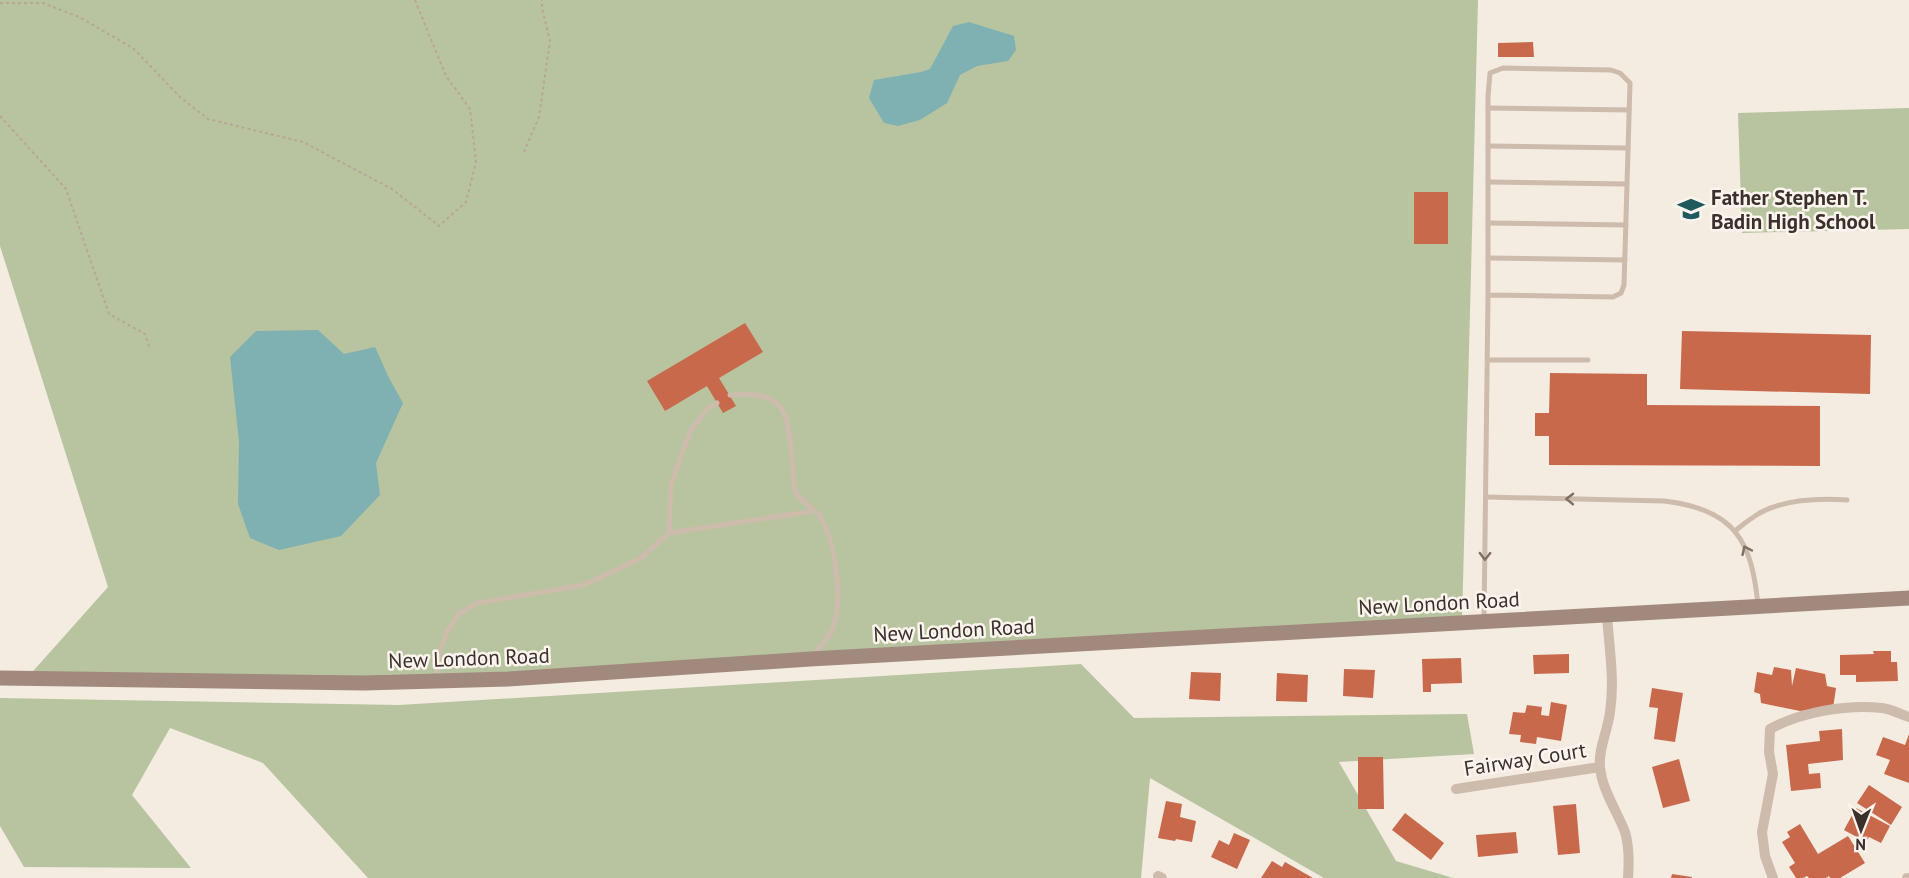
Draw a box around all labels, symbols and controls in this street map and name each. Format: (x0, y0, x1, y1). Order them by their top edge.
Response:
place label: Father Stephen T. Badin High School (1711, 184, 1876, 235)
school or university icon: Father Stephen T. Badin High School (1676, 194, 1706, 224)
one-way arrow (1565, 493, 1574, 506)
one-way arrow (1741, 545, 1753, 556)
one-way arrow (1479, 551, 1491, 560)
street label: New London Road (1358, 585, 1520, 621)
street label: New London Road (873, 612, 1035, 648)
street label: New London Road (388, 642, 550, 674)
street label: Fairway Court (1462, 736, 1588, 782)
north arrow (1831, 800, 1891, 860)
text: N (1855, 835, 1866, 855)

